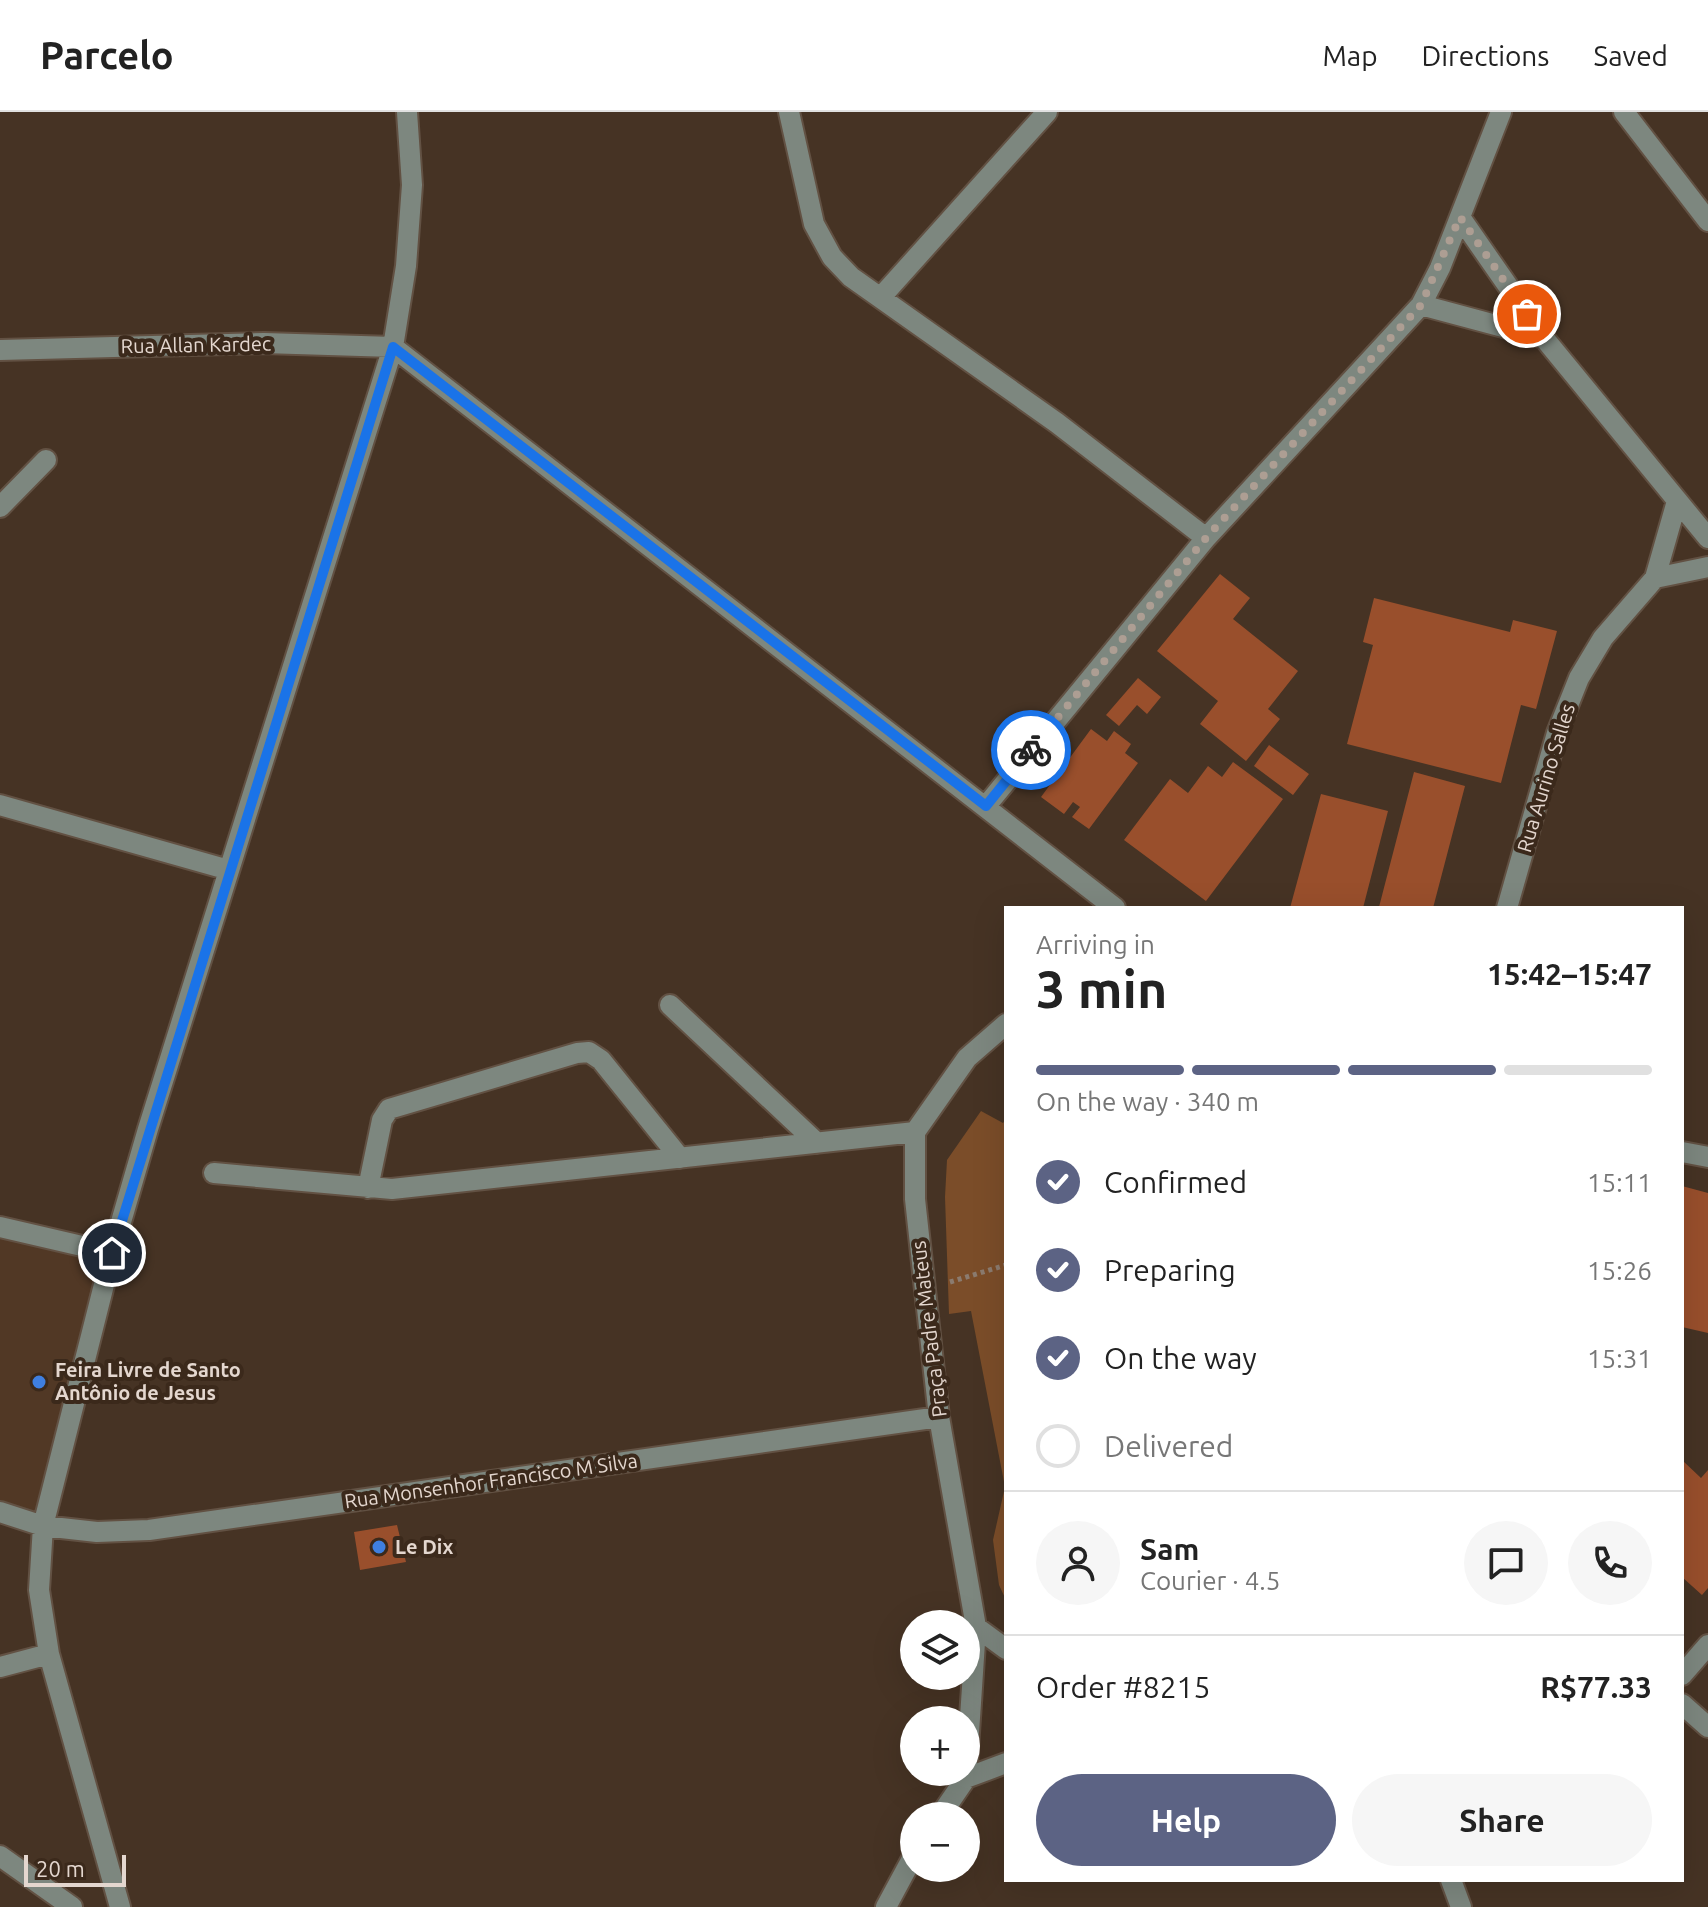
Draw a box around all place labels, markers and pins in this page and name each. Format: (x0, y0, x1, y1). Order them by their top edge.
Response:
pin (1493, 280, 1561, 348)
pin (78, 1219, 146, 1287)
place label: Feira Livre de Santo Antônio de Jesus (55, 1358, 241, 1404)
marker: Feira Livre de Santo Antônio de Jesus (30, 1373, 48, 1391)
place label: Le Dix (395, 1535, 453, 1558)
marker: Le Dix (370, 1538, 388, 1556)

